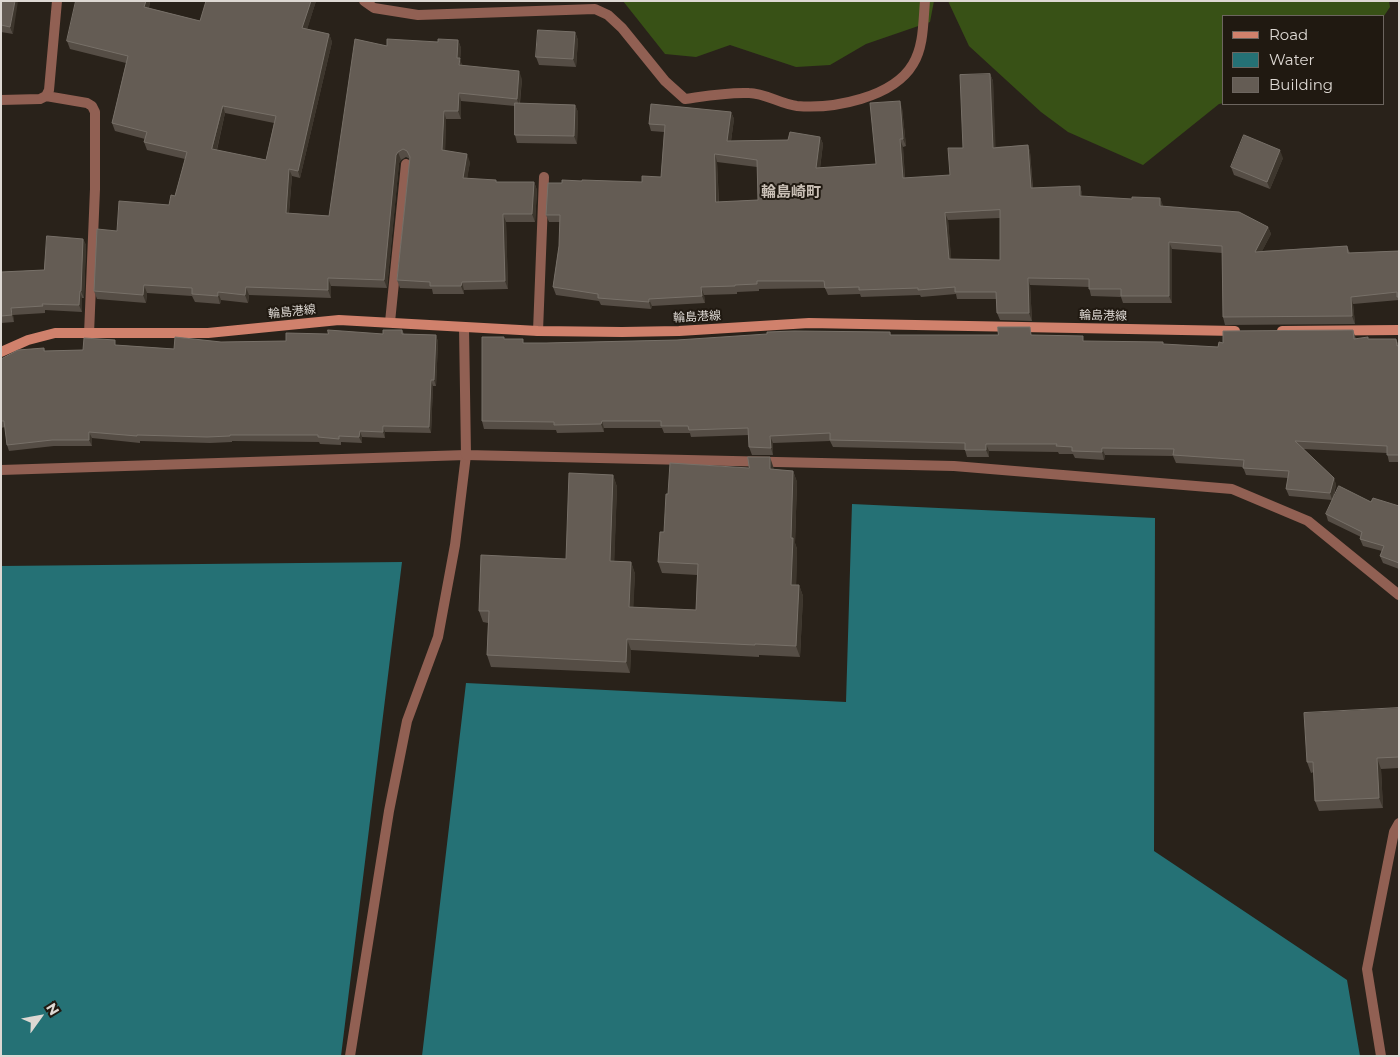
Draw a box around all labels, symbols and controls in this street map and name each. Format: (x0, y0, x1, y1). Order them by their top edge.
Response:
legend (1222, 15, 1385, 105)
text: Road (1269, 25, 1308, 44)
text: Water (1269, 50, 1315, 69)
text: Building (1269, 75, 1333, 94)
district label: 輪島崎町 (761, 184, 821, 202)
street label: 輪島港線 (267, 302, 317, 322)
street label: 輪島港線 (1079, 308, 1127, 324)
street label: 輪島港線 (673, 309, 721, 325)
north arrow (15, 992, 65, 1042)
text: N (42, 999, 63, 1019)

